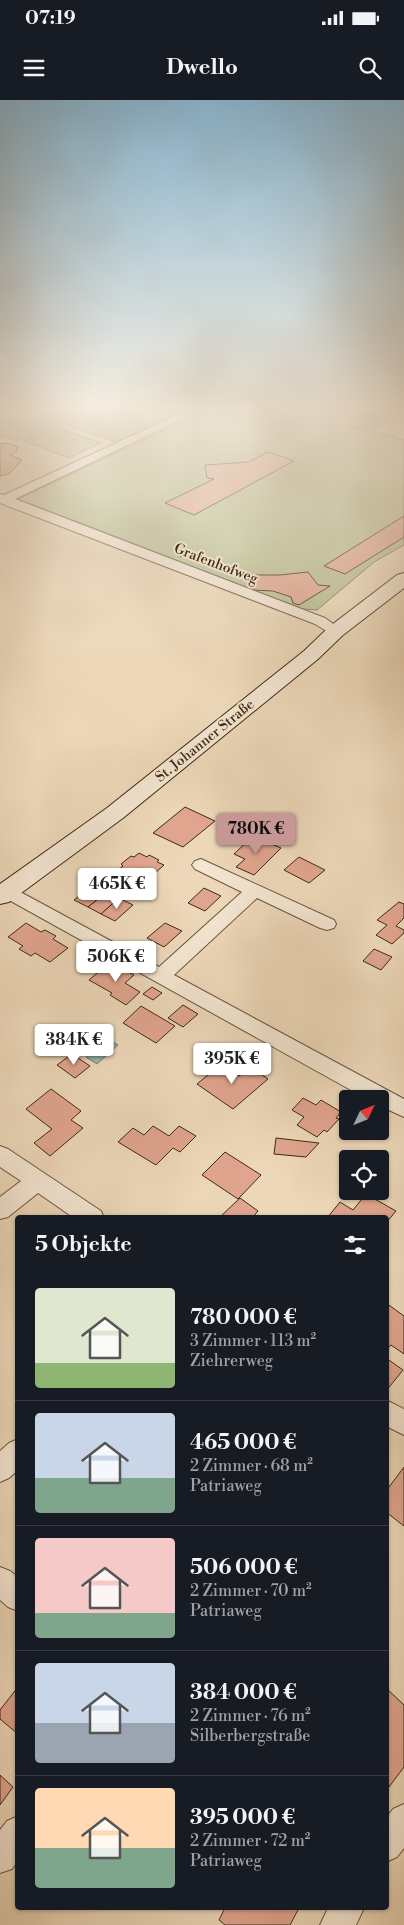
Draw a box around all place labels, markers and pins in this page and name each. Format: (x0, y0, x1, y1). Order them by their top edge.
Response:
pin: 780K € (215, 812, 297, 855)
pin: 465K € (76, 868, 158, 910)
pin: 506K € (75, 940, 157, 983)
pin: 384K € (33, 1024, 115, 1066)
pin: 395K € (191, 1042, 273, 1085)

